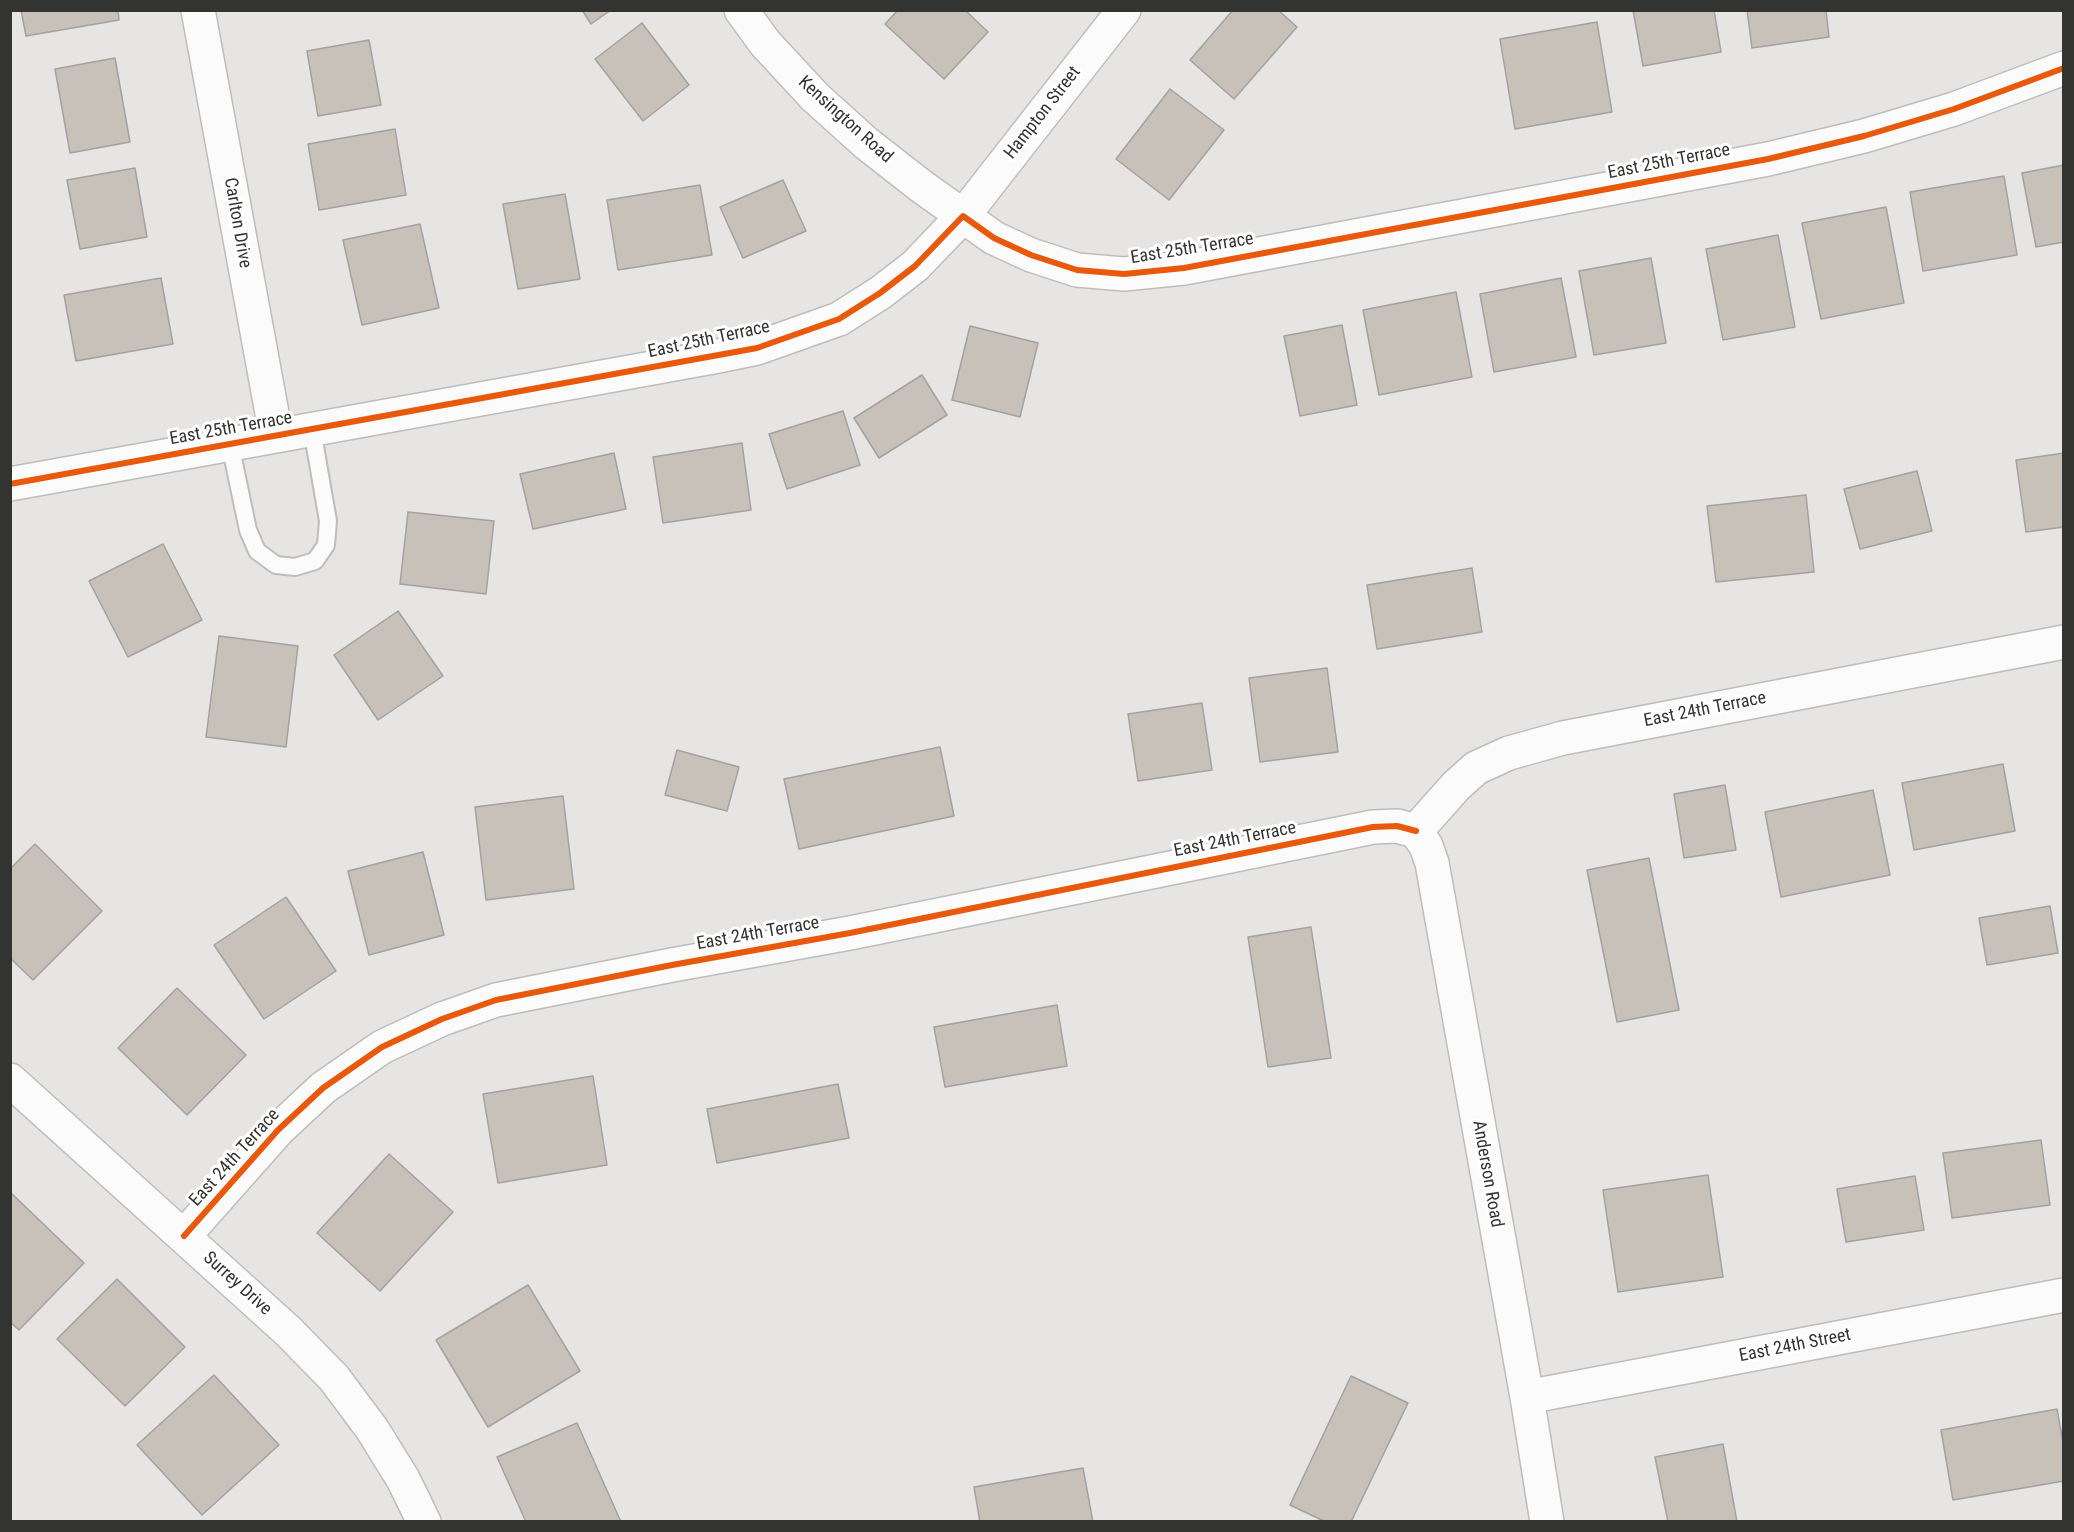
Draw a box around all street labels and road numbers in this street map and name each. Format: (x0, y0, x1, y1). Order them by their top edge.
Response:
street label: Hampton Street (1000, 62, 1086, 164)
street label: Kensington Road (793, 72, 897, 168)
street label: East 25th Terrace (1606, 140, 1732, 184)
street label: Carlton Drive (218, 176, 256, 270)
street label: East 25th Terrace (1129, 229, 1255, 269)
street label: East 25th Terrace (646, 317, 772, 363)
street label: East 25th Terrace (168, 408, 294, 450)
street label: East 24th Terrace (1642, 688, 1768, 732)
street label: East 24th Terrace (1172, 818, 1298, 862)
street label: East 24th Terrace (695, 913, 821, 955)
street label: East 24th Terrace (185, 1105, 285, 1211)
street label: Anderson Road (1467, 1119, 1507, 1229)
street label: Surrey Drive (198, 1248, 276, 1320)
street label: East 24th Street (1737, 1325, 1853, 1367)

